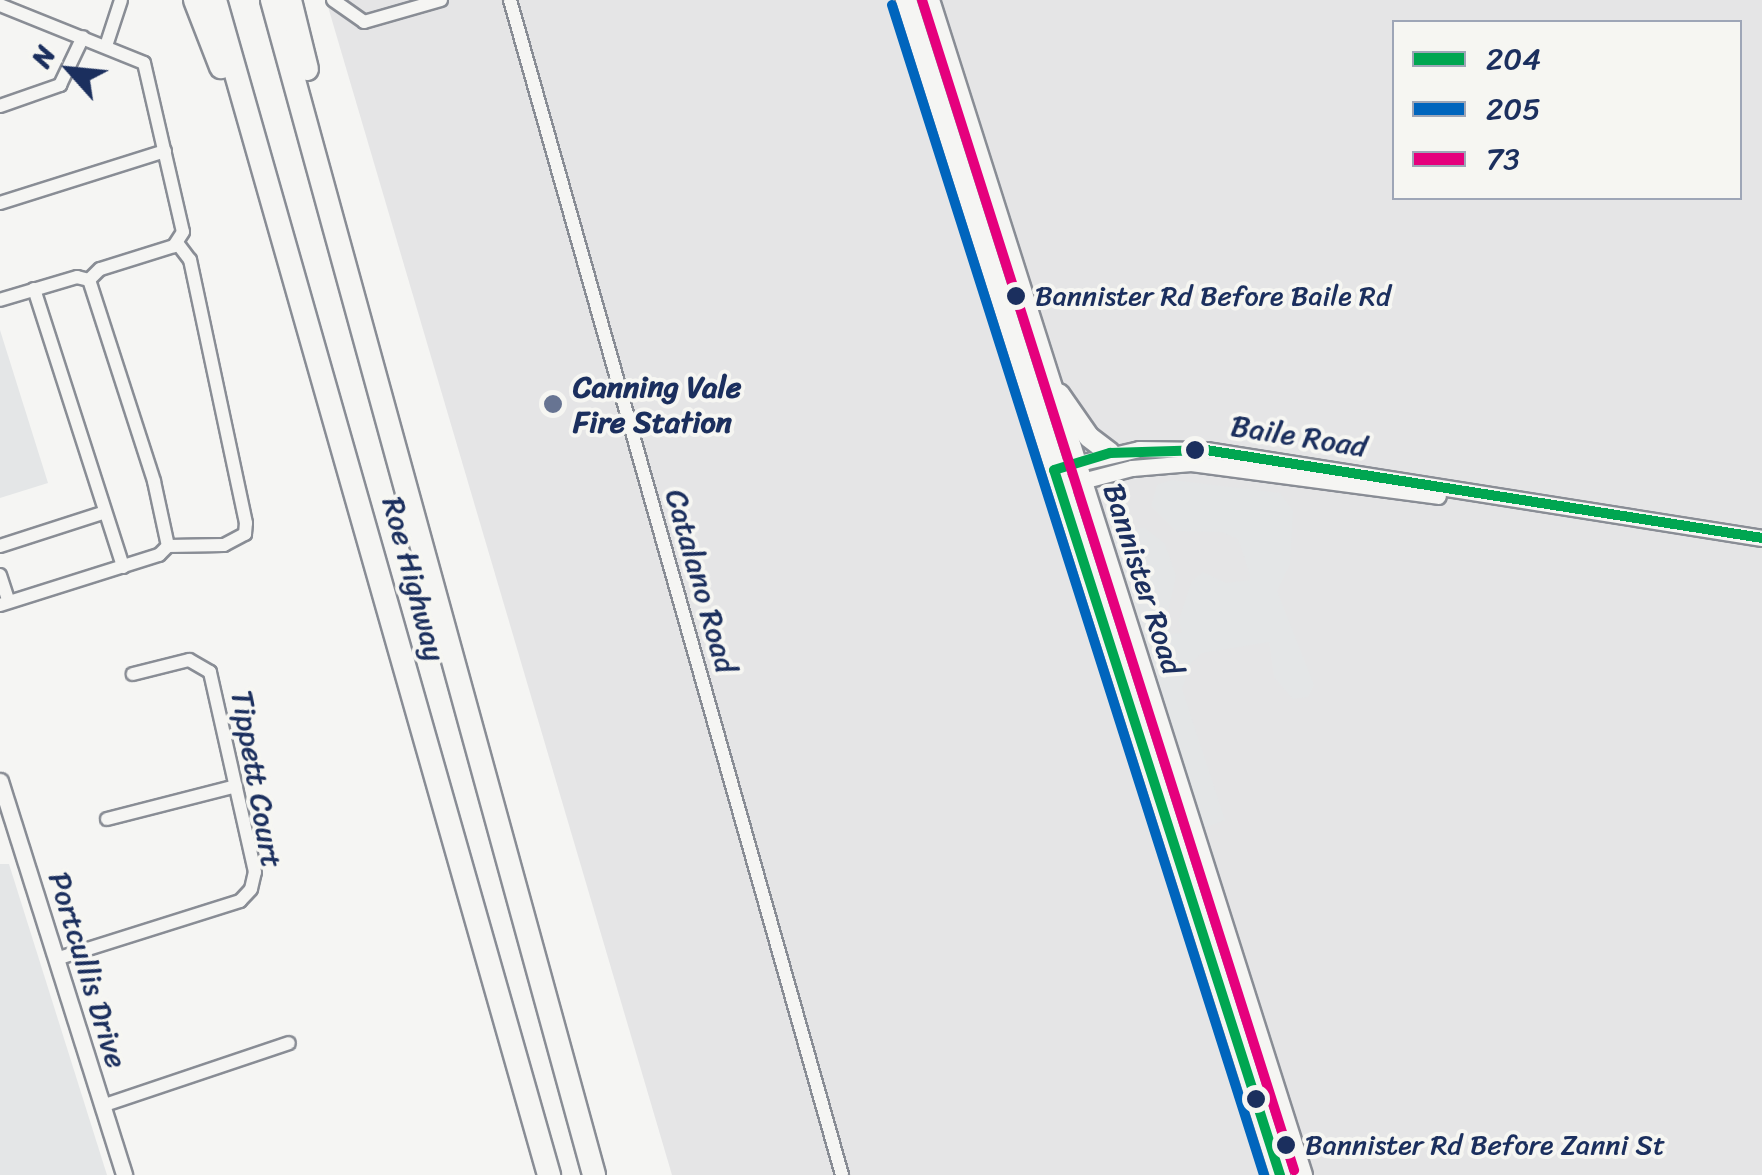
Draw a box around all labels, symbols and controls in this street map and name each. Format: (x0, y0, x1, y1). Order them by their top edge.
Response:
north arrow (20, 20, 120, 120)
legend (1392, 20, 1742, 200)
text: 204 (1486, 32, 1541, 86)
text: N (17, 36, 69, 76)
text: 205 (1486, 82, 1541, 136)
text: 73 (1486, 132, 1520, 186)
place label: Bannister Rd Before Baile Rd (1035, 279, 1391, 313)
marker: Bannister Rd Before Baile Rd (1006, 286, 1026, 306)
place label: Canning Vale Fire Station (573, 369, 741, 440)
marker: Canning Vale Fire Station (542, 393, 564, 415)
street label: Baile Road (1228, 407, 1370, 465)
unlabelled marker (1185, 440, 1205, 460)
street label: Bannister Road (1095, 479, 1191, 679)
street label: Catalano Road (658, 485, 744, 677)
street label: Roe Highway (375, 493, 453, 665)
street label: Tippett Court (224, 687, 290, 871)
street label: Portcullis Drive (41, 868, 135, 1072)
unlabelled marker (1246, 1089, 1266, 1109)
place label: Bannister Rd Before Zanni St (1305, 1128, 1665, 1162)
marker: Bannister Rd Before Zanni St (1276, 1135, 1296, 1155)

